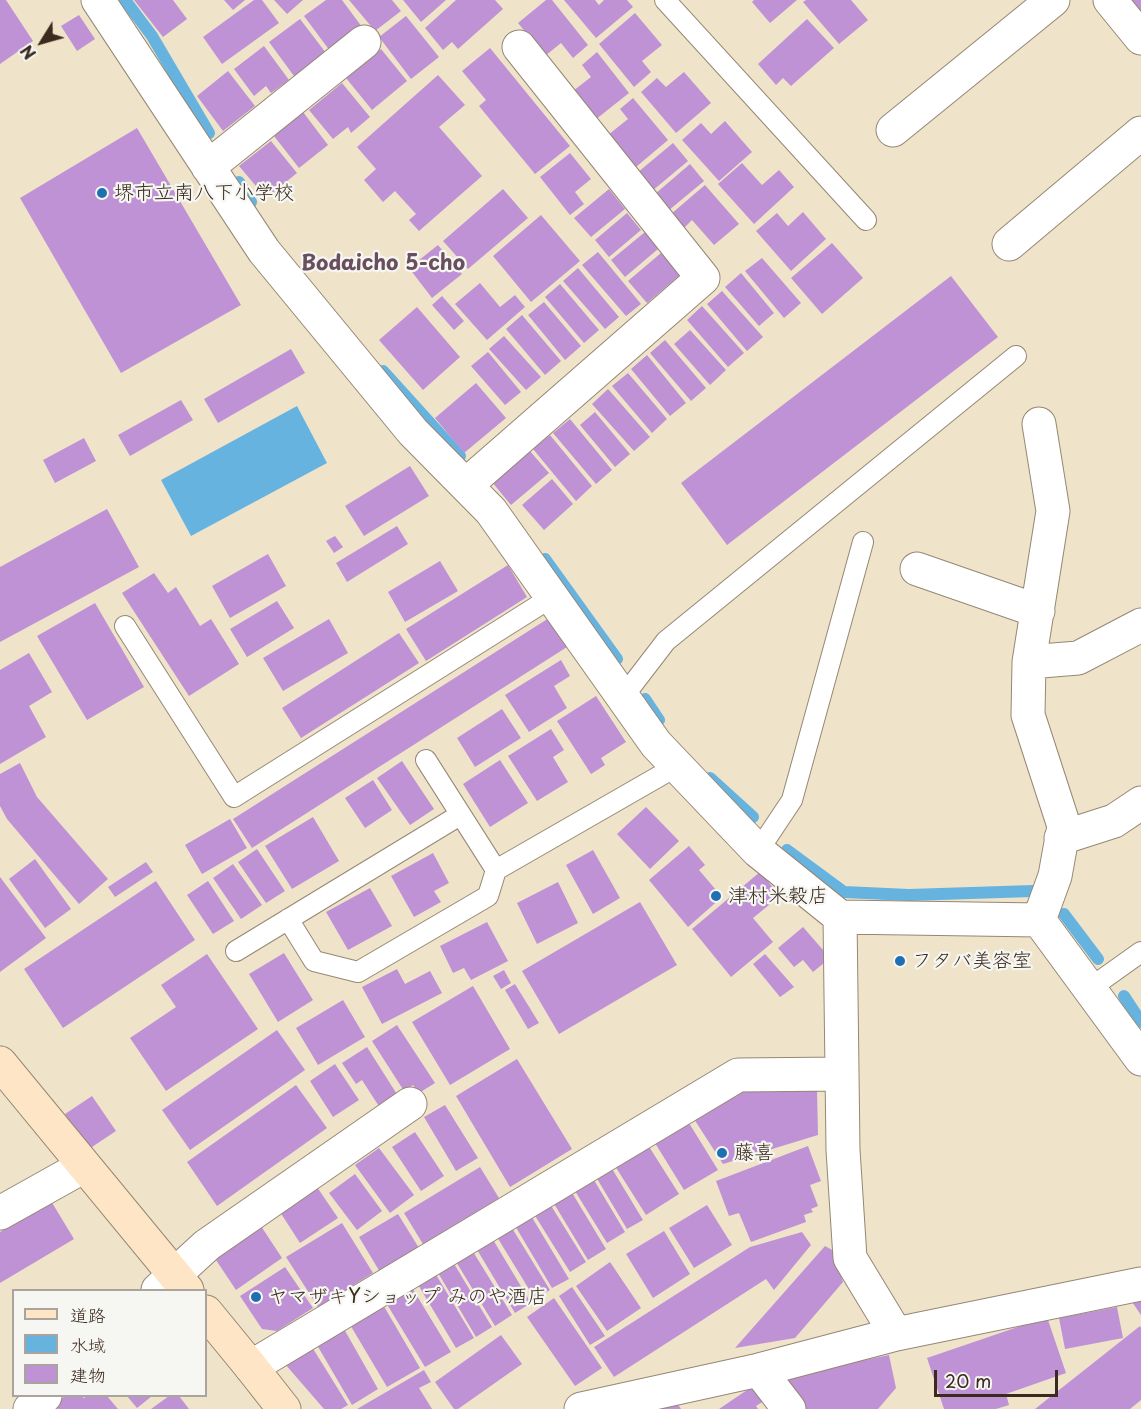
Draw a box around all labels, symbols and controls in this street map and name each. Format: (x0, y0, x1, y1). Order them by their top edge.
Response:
north arrow (12, 12, 72, 72)
text: N (14, 41, 41, 65)
place label: 堺市立南八下小学校 (114, 181, 294, 205)
marker: 堺市立南八下小学校 (95, 186, 109, 200)
district label: Bodaicho 5-cho (301, 251, 465, 277)
place label: 津村米穀店 (728, 884, 828, 908)
marker: 津村米穀店 (709, 889, 723, 903)
place label: フタバ美容室 (912, 949, 1032, 973)
marker: フタバ美容室 (893, 954, 907, 968)
place label: 藤喜 (734, 1141, 774, 1165)
marker: 藤喜 (715, 1146, 729, 1160)
place label: ヤマザキYショップ みのや酒店 (268, 1285, 547, 1309)
legend (12, 1289, 207, 1397)
marker: ヤマザキYショップ みのや酒店 (249, 1290, 263, 1304)
text: 道路 (70, 1301, 106, 1328)
text: 水域 (70, 1331, 106, 1358)
scale bar (937, 1358, 1062, 1396)
text: 建物 (70, 1361, 106, 1388)
text: 20 m (945, 1367, 991, 1394)

